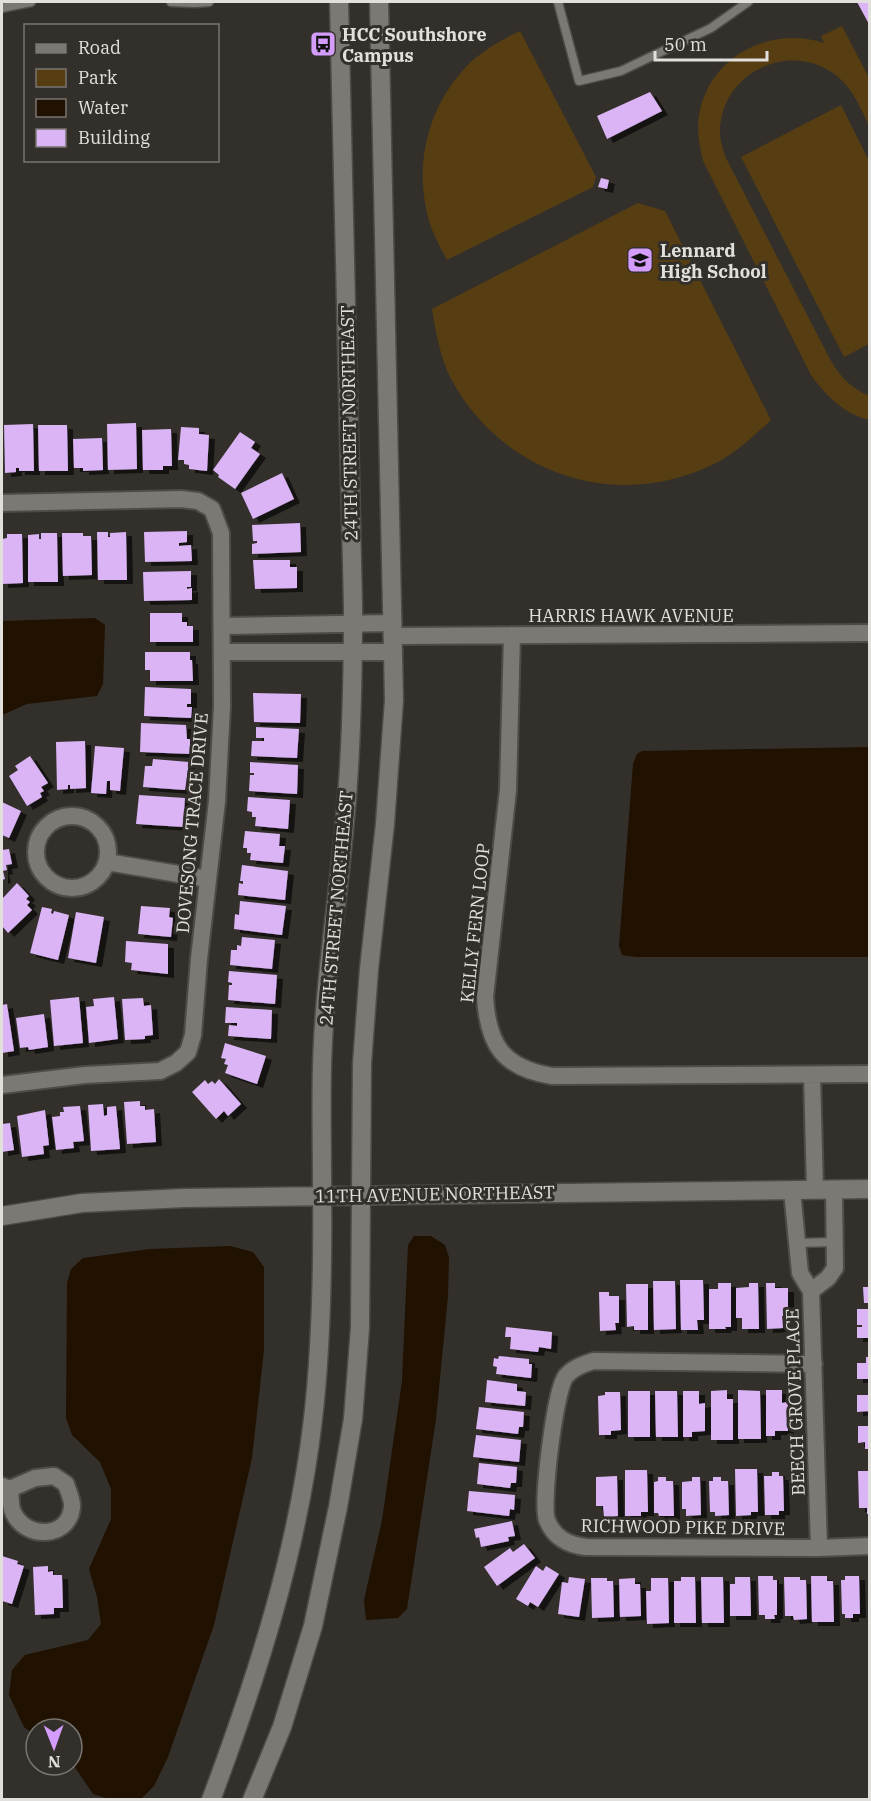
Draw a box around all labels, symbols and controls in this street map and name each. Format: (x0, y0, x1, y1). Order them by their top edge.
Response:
place label: HCC Southshore Campus (342, 23, 487, 67)
legend (24, 24, 219, 162)
scale bar (655, 24, 768, 62)
bus stop icon: HCC Southshore Campus (308, 29, 338, 59)
text: 50 m (664, 33, 707, 56)
text: Road (78, 36, 121, 59)
text: Park (78, 66, 118, 89)
text: Water (78, 96, 128, 119)
text: Building (78, 126, 150, 149)
place label: Lennard High School (660, 239, 767, 283)
school or university icon: Lennard High School (625, 245, 655, 275)
street label: 24TH STREET NORTHEAST (335, 305, 363, 541)
street label: HARRIS HAWK AVENUE (528, 604, 734, 627)
street label: DOVESONG TRACE DRIVE (171, 712, 213, 934)
street label: 24TH STREET NORTHEAST (314, 790, 358, 1026)
street label: KELLY FERN LOOP (455, 842, 495, 1004)
street label: 11TH AVENUE NORTHEAST (315, 1180, 555, 1208)
street label: BEECH GROVE PLACE (780, 1308, 810, 1496)
street label: RICHWOOD PIKE DRIVE (581, 1514, 785, 1540)
north arrow (24, 1717, 84, 1777)
text: N (48, 1752, 61, 1772)

